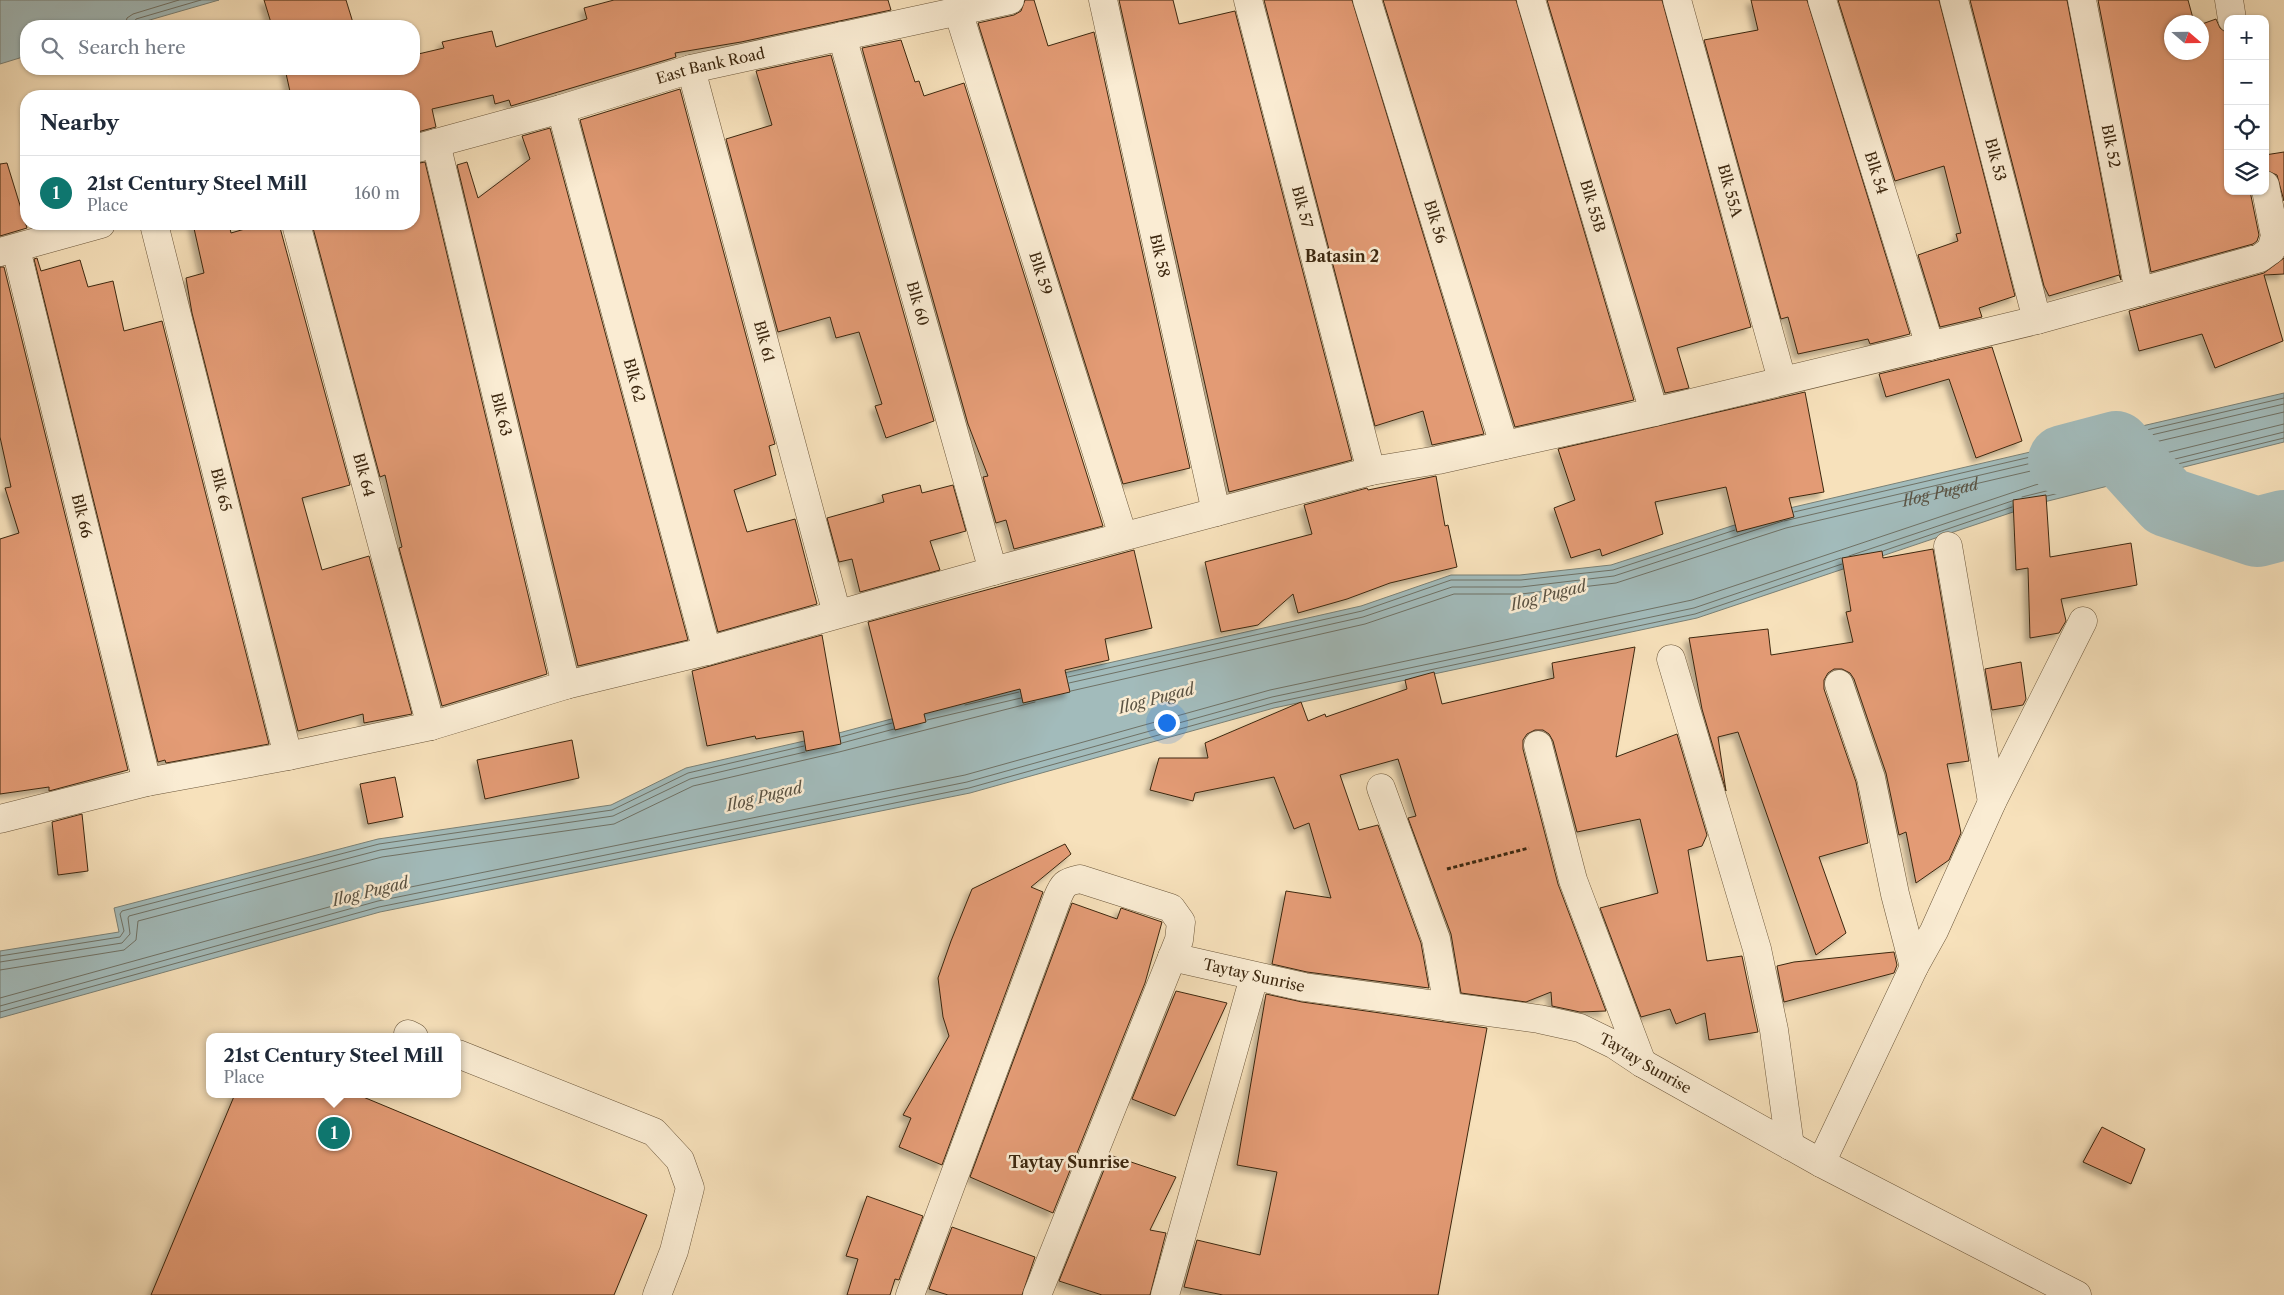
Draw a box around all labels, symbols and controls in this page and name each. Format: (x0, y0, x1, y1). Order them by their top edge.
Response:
north arrow (2164, 15, 2209, 60)
map controls (2224, 15, 2269, 195)
button: + (2224, 15, 2269, 60)
search box (20, 20, 420, 75)
icon: search (38, 34, 66, 62)
text: Search here (78, 36, 186, 59)
street label: East Bank Road (654, 43, 767, 88)
button: − (2224, 60, 2269, 105)
button: locate (2224, 105, 2269, 150)
text: Nearby (40, 110, 119, 135)
street label: Blk 52 (2097, 123, 2125, 170)
street label: Blk 53 (1981, 136, 2011, 183)
street label: Blk 54 (1861, 149, 1892, 196)
button: layers (2224, 150, 2269, 195)
street label: Blk 55A (1714, 162, 1747, 220)
text: 21st Century Steel Mill (87, 172, 307, 195)
street label: Blk 55B (1576, 177, 1610, 234)
text: 1 (52, 183, 60, 203)
text: 160 m (355, 183, 400, 203)
street label: Blk 57 (1288, 184, 1317, 231)
text: Place (87, 195, 128, 215)
street label: Blk 56 (1420, 198, 1451, 246)
street label: Blk 58 (1146, 232, 1174, 280)
district label: Batasin 2 (1305, 246, 1379, 266)
street label: Blk 59 (1025, 249, 1057, 297)
street label: Blk 60 (903, 279, 933, 328)
street label: Blk 61 (750, 318, 779, 365)
street label: Blk 62 (620, 356, 650, 404)
street label: Blk 63 (487, 390, 516, 438)
street label: Blk 64 (349, 451, 379, 499)
street label: Blk 65 (207, 466, 236, 513)
water label: Ilog Pugad (1898, 473, 1982, 511)
street label: Blk 66 (68, 492, 97, 540)
water label: Ilog Pugad (1506, 575, 1590, 615)
water label: Ilog Pugad (1114, 678, 1198, 718)
your location (1154, 710, 1180, 736)
water label: Ilog Pugad (722, 777, 806, 816)
water label: Ilog Pugad (328, 872, 412, 911)
street label: Taytay Sunrise (1201, 954, 1307, 996)
street label: Taytay Sunrise (1596, 1029, 1695, 1098)
popup (206, 1033, 461, 1098)
text: 21st Century Steel Mill (223, 1044, 444, 1067)
text: Place (223, 1067, 265, 1087)
pin: 1 (318, 1114, 350, 1152)
district label: Taytay Sunrise (1009, 1152, 1130, 1172)

